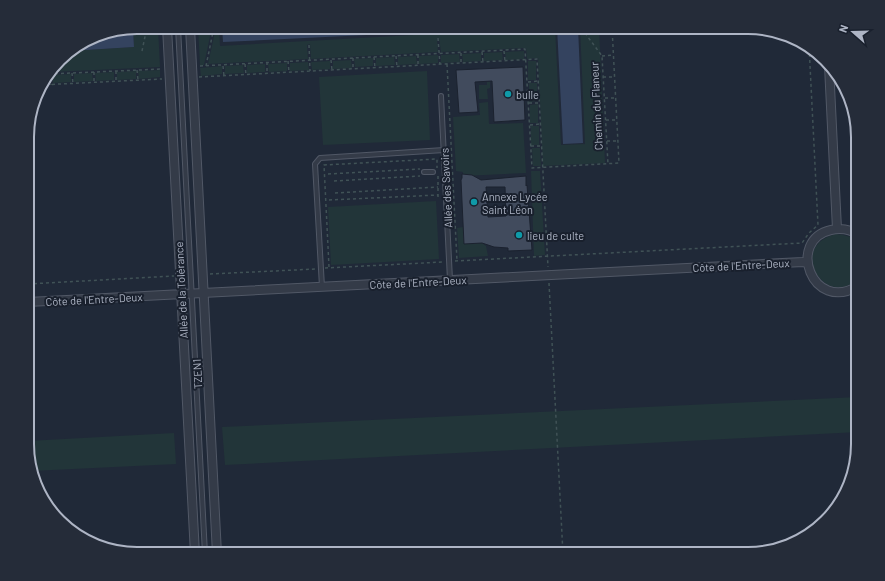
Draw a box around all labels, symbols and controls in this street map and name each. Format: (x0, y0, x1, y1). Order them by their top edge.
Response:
north arrow (833, 12, 873, 52)
text: N (836, 23, 850, 34)
street label: Chemin du Flaneur (587, 61, 605, 151)
place label: bulle (516, 88, 539, 101)
marker: bulle (503, 89, 513, 99)
street label: Allée des Savoirs (437, 148, 455, 228)
place label: Annexe Lycée Saint Léon (482, 190, 548, 216)
marker: Annexe Lycée Saint Léon (469, 197, 479, 207)
place label: lieu de culte (527, 229, 584, 242)
marker: lieu de culte (514, 230, 524, 240)
street label: Allée de la Tolérance (172, 241, 190, 339)
street label: Côte de l'Entre-Deux (692, 256, 790, 274)
street label: Côte de l'Entre-Deux (369, 273, 467, 291)
street label: Côte de l'Entre-Deux (45, 290, 143, 308)
street label: TZEN1 (190, 359, 204, 389)

